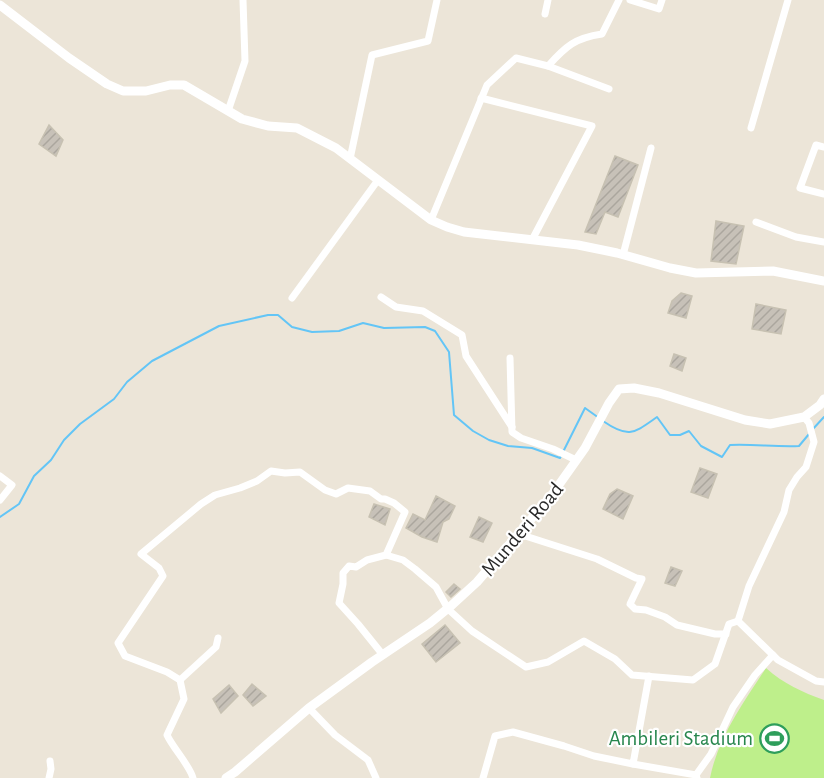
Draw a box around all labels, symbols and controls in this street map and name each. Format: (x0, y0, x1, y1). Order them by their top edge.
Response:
street label: Munderi Road (477, 478, 568, 580)
sports icon: Ambileri Stadium (758, 722, 790, 754)
place label: Ambileri Stadium (609, 728, 753, 749)

